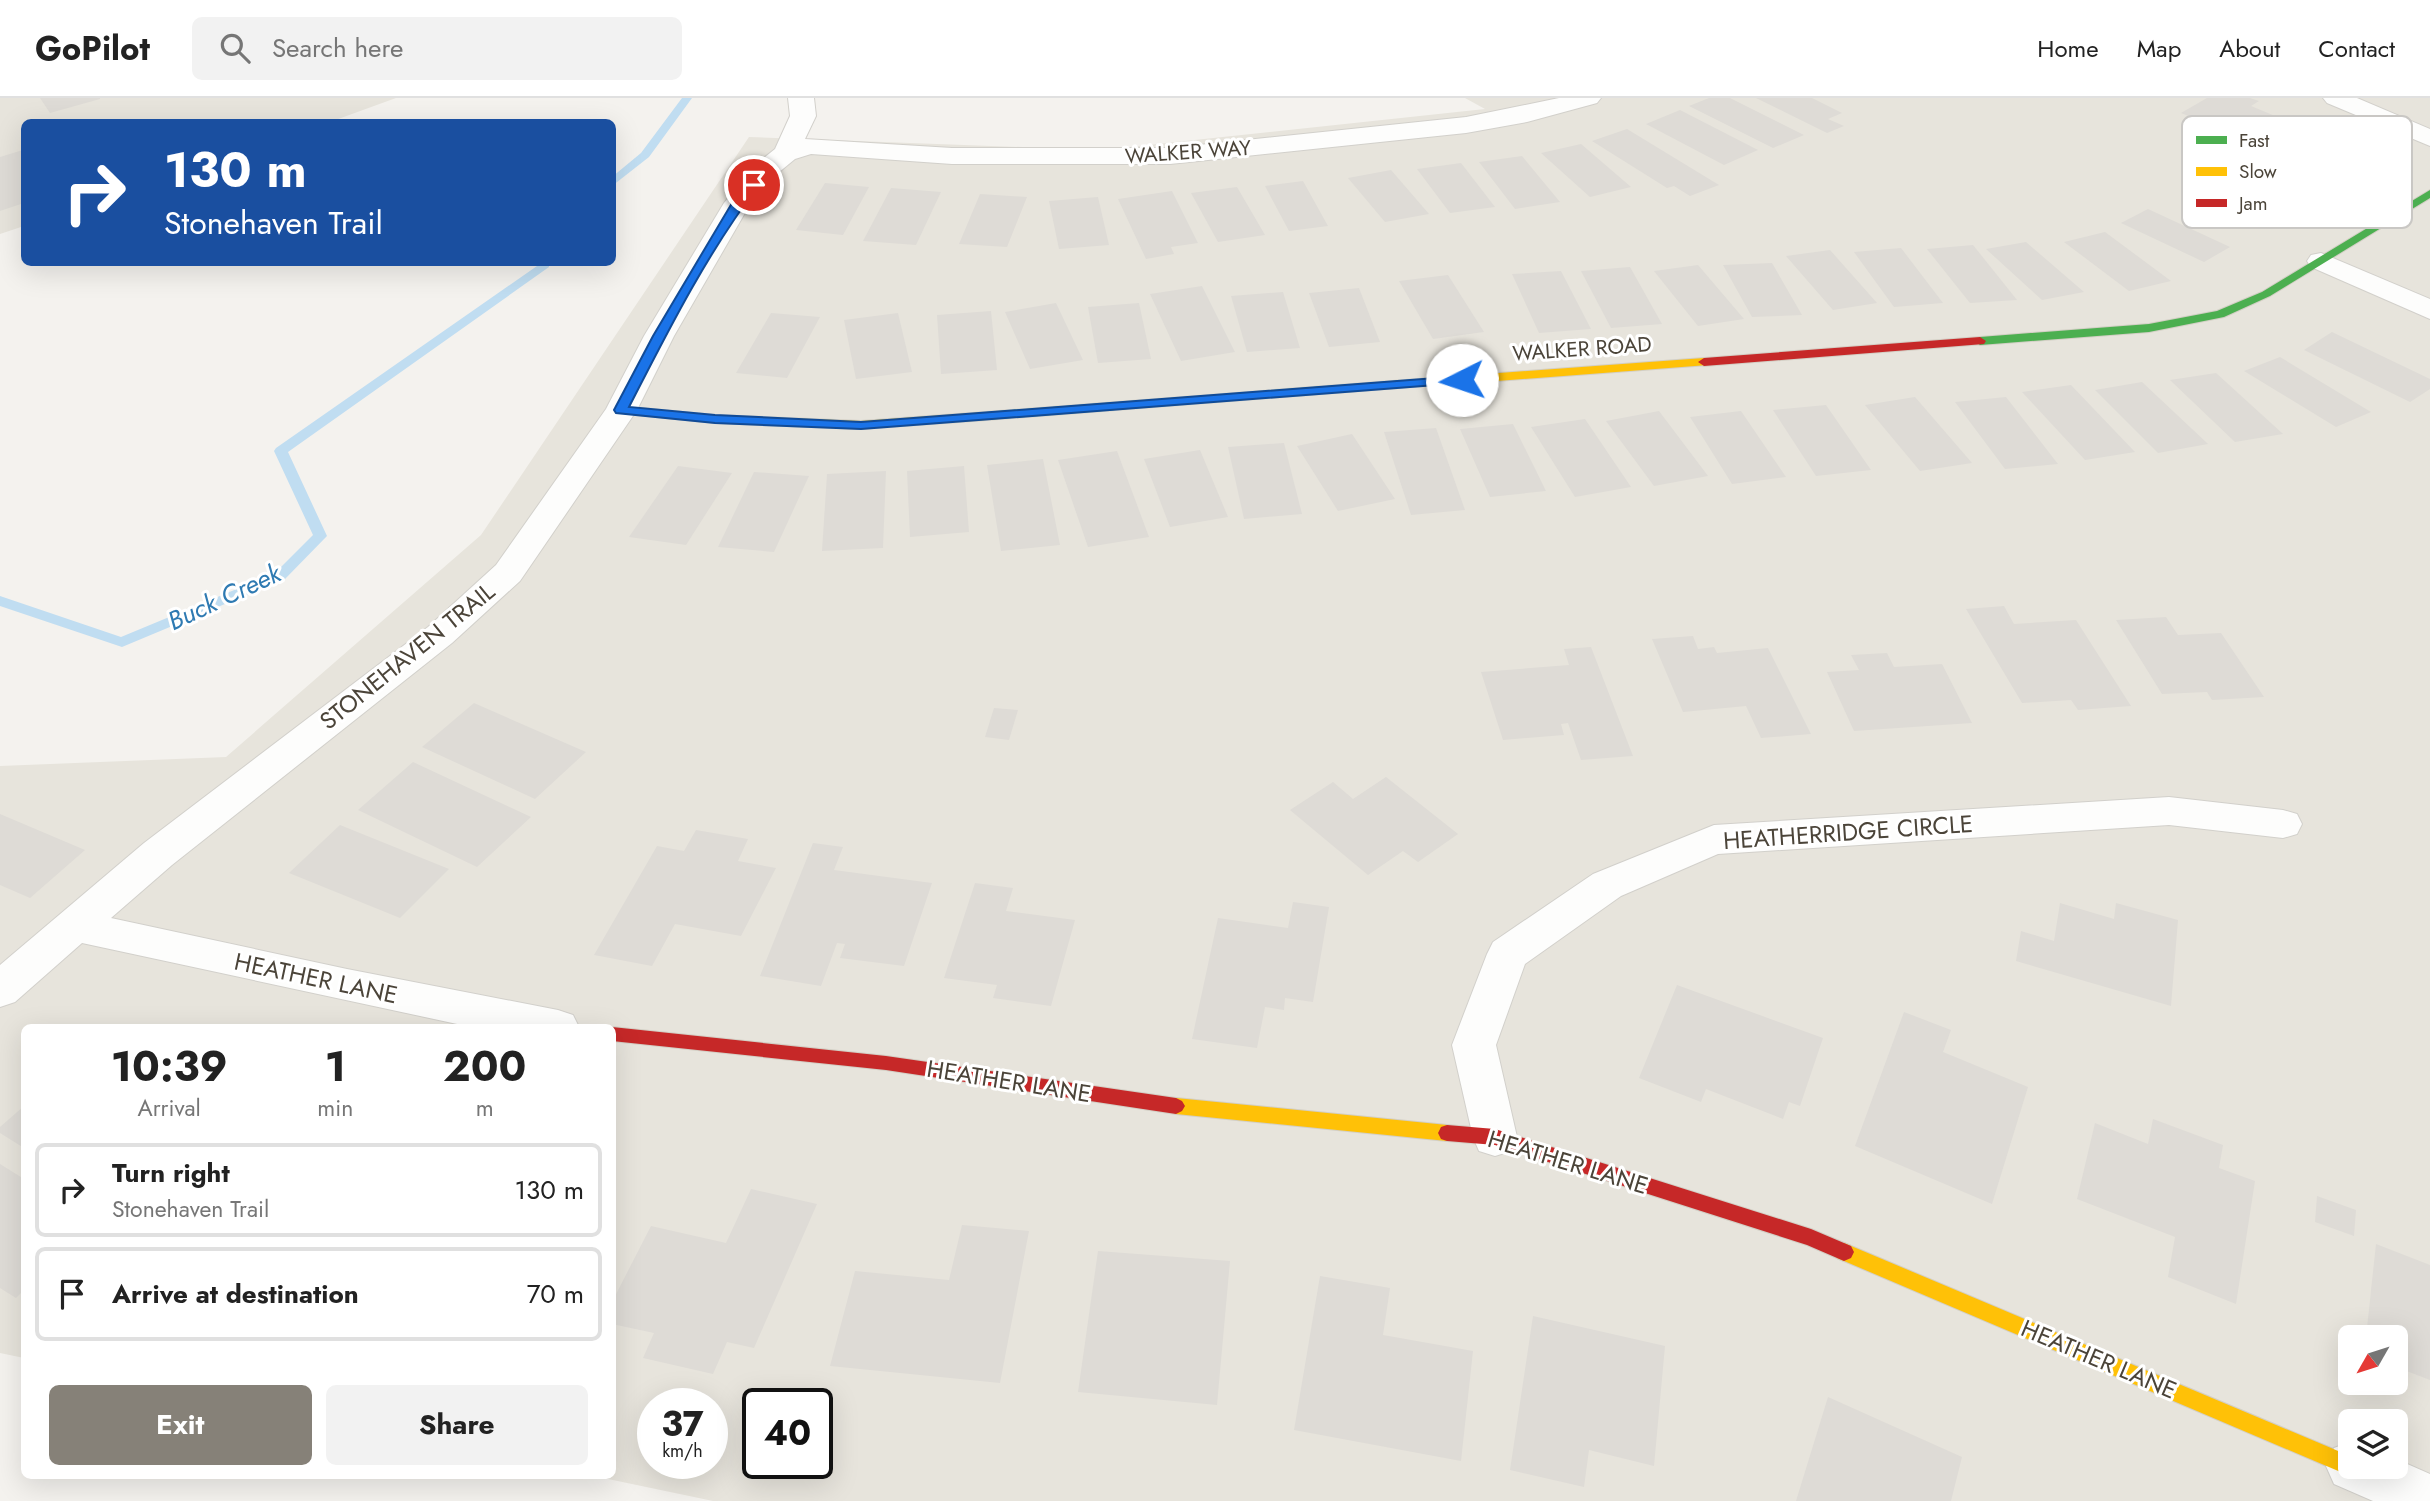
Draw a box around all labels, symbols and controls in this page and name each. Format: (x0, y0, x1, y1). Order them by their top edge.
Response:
search box (192, 17, 682, 80)
text: GoPilot (35, 25, 150, 72)
icon: search (216, 29, 254, 67)
text: Search here (272, 29, 403, 67)
text: Home (2037, 31, 2099, 66)
text: Map (2137, 31, 2181, 66)
text: About (2219, 31, 2280, 66)
text: Contact (2318, 31, 2395, 66)
legend (2182, 116, 2412, 228)
text: Fast (2239, 127, 2270, 154)
street label: WALKER WAY (1124, 133, 1252, 171)
text: 130 m (164, 135, 307, 205)
icon: right (49, 147, 140, 238)
pin (724, 155, 784, 215)
text: Slow (2239, 158, 2277, 185)
icon: arrive (735, 166, 773, 204)
text: Jam (2236, 190, 2268, 217)
text: Stonehaven Trail (164, 200, 383, 246)
street label: WALKER ROAD (1511, 329, 1653, 369)
position arrow (1425, 343, 1499, 417)
water label: Buck Creek (161, 553, 289, 640)
street label: STONEHAVEN TRAIL (312, 574, 502, 738)
street label: HEATHERRIDGE CIRCLE (1722, 806, 1974, 858)
street label: HEATHER LANE (231, 944, 401, 1012)
text: 10:39 (111, 1036, 228, 1097)
text: 1 (325, 1036, 346, 1097)
text: 200 (443, 1036, 526, 1097)
street label: HEATHER LANE (924, 1051, 1094, 1111)
text: Arrival (137, 1091, 201, 1125)
text: min (317, 1091, 353, 1125)
text: m (476, 1091, 494, 1125)
street label: HEATHER LANE (1484, 1121, 1652, 1203)
text: Turn right (112, 1154, 230, 1192)
icon: right (53, 1171, 91, 1209)
text: 130 m (514, 1171, 584, 1209)
text: Stonehaven Trail (112, 1192, 269, 1226)
icon: arrive (53, 1275, 91, 1313)
text: Arrive at destination (112, 1275, 359, 1313)
text: 70 m (527, 1275, 584, 1313)
street label: HEATHER LANE (2016, 1310, 2182, 1408)
north arrow (2338, 1325, 2408, 1395)
map controls (2338, 1325, 2408, 1479)
button: Exit (49, 1385, 312, 1465)
button: Share (326, 1385, 588, 1465)
speed limit sign: 40 (742, 1388, 833, 1479)
text: 37 (661, 1399, 704, 1449)
button: layers (2338, 1409, 2408, 1479)
text: km/h (662, 1438, 703, 1464)

